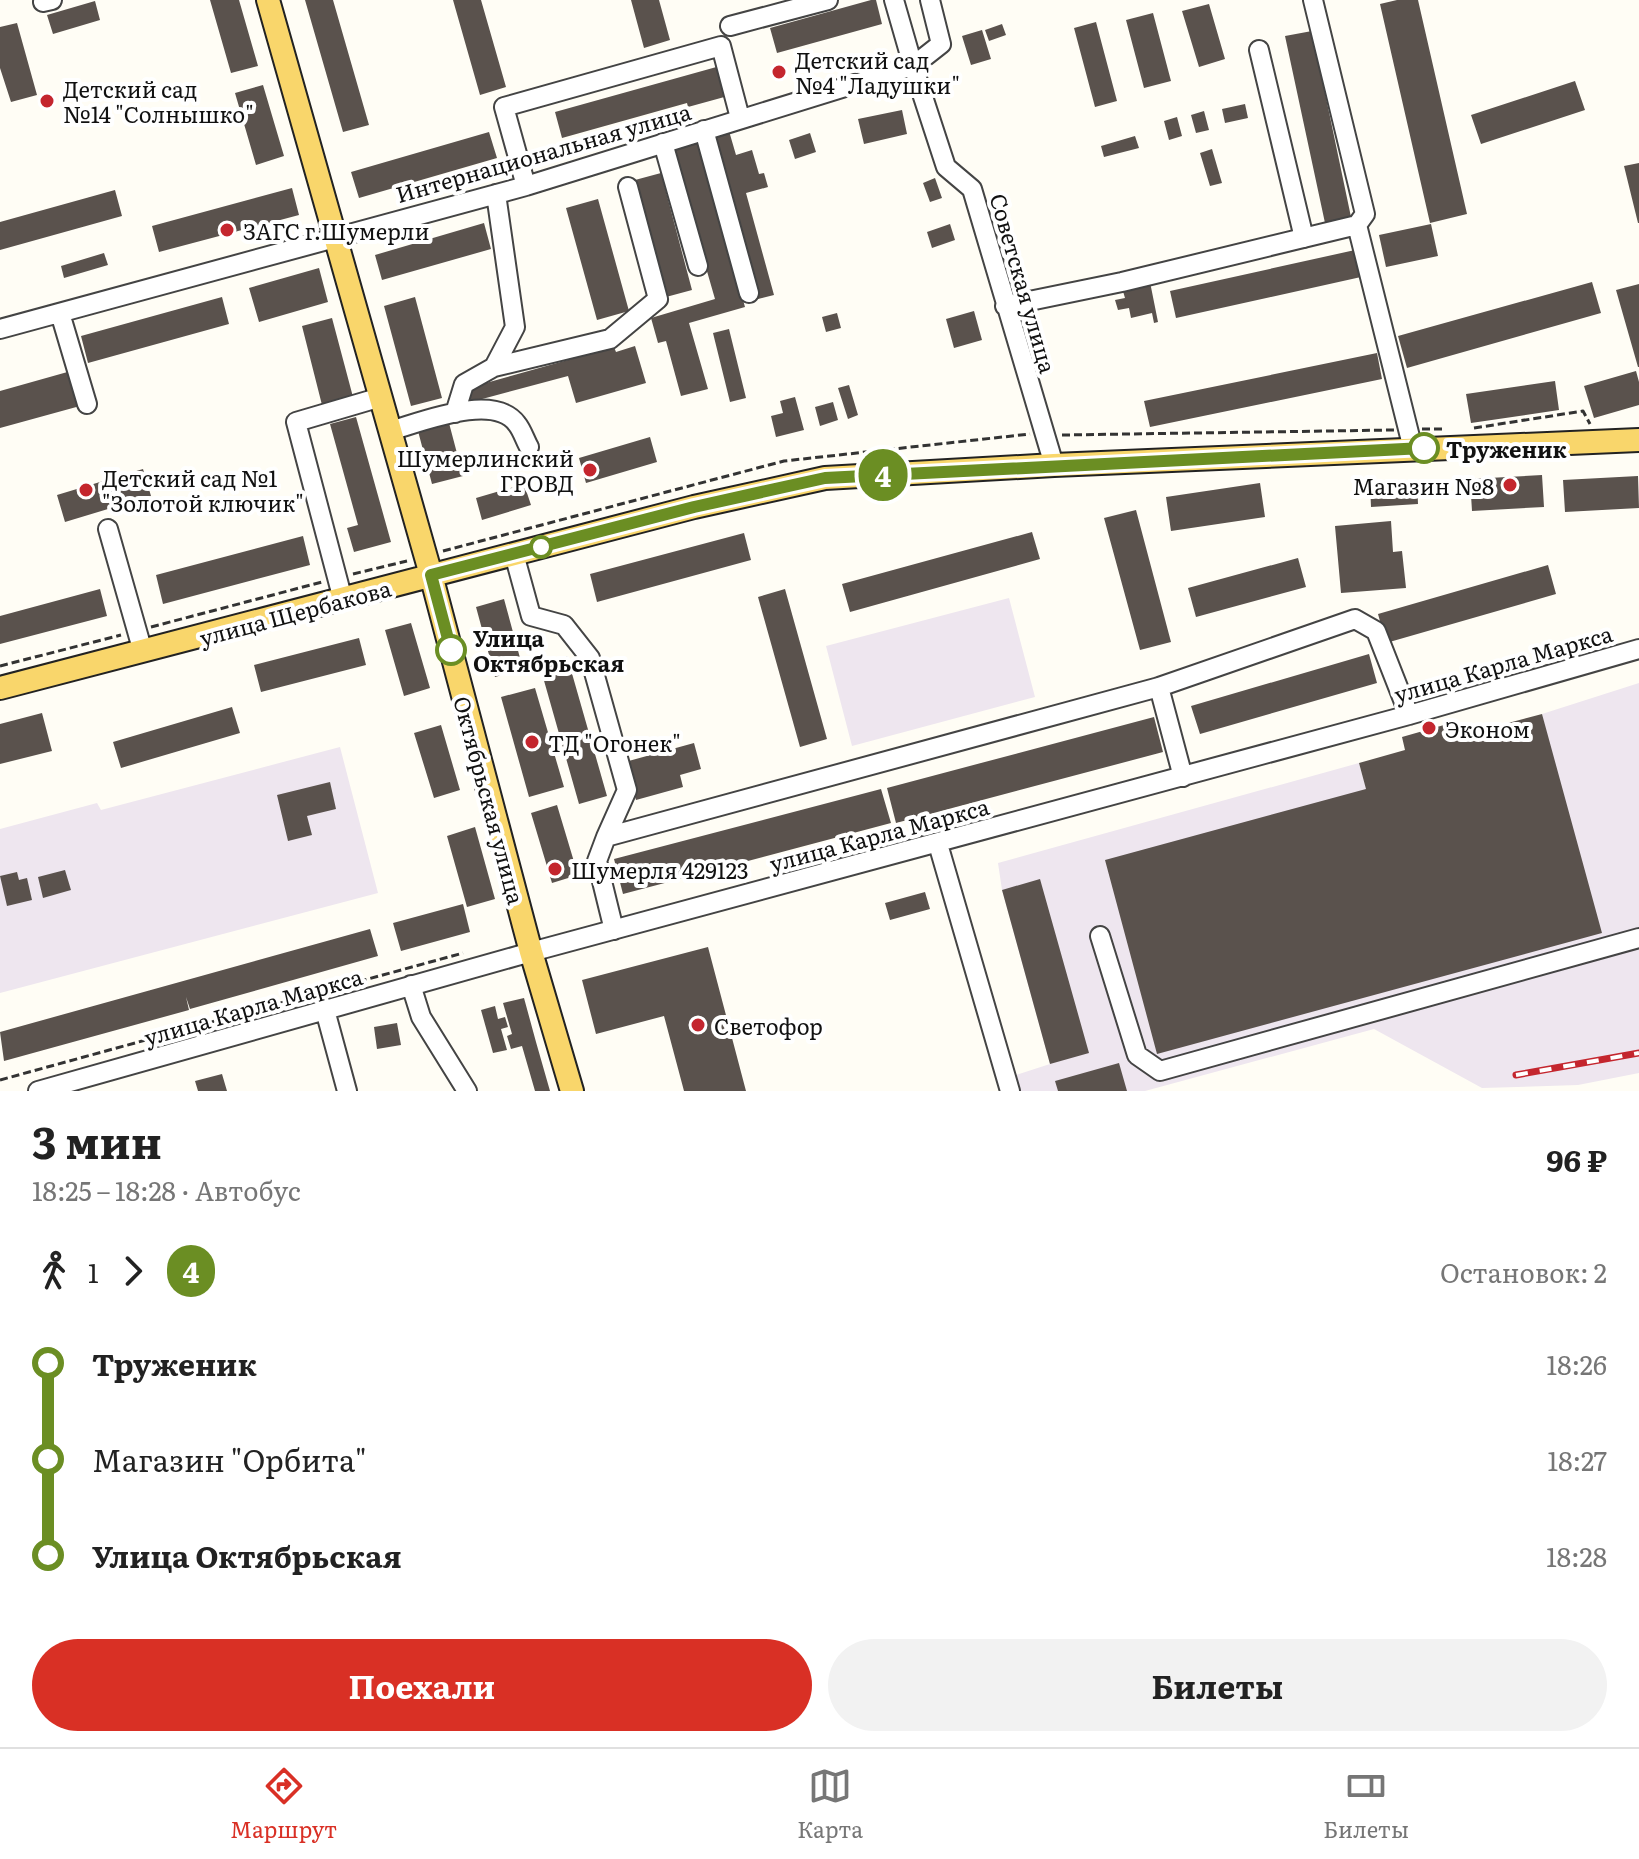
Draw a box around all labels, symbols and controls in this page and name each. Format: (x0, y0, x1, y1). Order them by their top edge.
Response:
place label: Детский сад №4 "Ладушки" (795, 43, 960, 101)
marker: Детский сад №4 "Ладушки" (770, 63, 788, 81)
place label: Детский сад №14 "Солнышко" (63, 72, 254, 130)
marker: Детский сад №14 "Солнышко" (38, 92, 56, 110)
street label: Интернациональная улица (391, 94, 695, 210)
street label: Советская улица (983, 189, 1065, 377)
place label: ЗАГС г.Шумерли (243, 214, 429, 247)
marker: ЗАГС г.Шумерли (218, 221, 236, 239)
place label: Труженик (1446, 432, 1568, 465)
marker: Труженик (1409, 433, 1439, 463)
place label: Шумерлинский ГРОВД (397, 441, 574, 499)
line badge: 4 (857, 449, 909, 501)
text: 4 (875, 454, 891, 496)
place label: Детский сад №1 "Золотой ключик" (102, 461, 304, 519)
marker: Шумерлинский ГРОВД (581, 461, 599, 479)
place label: Магазин №8 (1352, 469, 1494, 502)
marker: Магазин №8 (1501, 476, 1519, 494)
marker: Детский сад №1 "Золотой ключик" (77, 481, 95, 499)
unlabelled marker (530, 536, 552, 558)
street label: улица Щербакова (195, 570, 395, 653)
street label: улица Карла Маркса (1390, 616, 1616, 710)
place label: Улица Октябрьская (473, 621, 624, 679)
marker: Улица Октябрьская (436, 635, 466, 665)
street label: Октябрьская улица (446, 692, 534, 908)
place label: Эконом (1445, 712, 1530, 745)
marker: Эконом (1420, 719, 1438, 737)
place label: ТД "Огонек" (548, 726, 681, 759)
marker: ТД "Огонек" (523, 733, 541, 751)
street label: улица Карла Маркса (766, 789, 993, 879)
place label: Шумерля 429123 (571, 853, 749, 886)
marker: Шумерля 429123 (546, 860, 564, 878)
street label: улица Карла Маркса (140, 959, 366, 1053)
place label: Светофор (714, 1009, 823, 1042)
marker: Светофор (689, 1016, 707, 1034)
text: 3 мин (32, 1107, 162, 1173)
text: 96 ₽ (1546, 1137, 1607, 1181)
text: 18:25 – 18:28 · Автобус (32, 1170, 301, 1209)
icon: walk (32, 1249, 76, 1293)
icon: forward (111, 1249, 155, 1293)
text: 4 (183, 1250, 199, 1292)
text: 1 (88, 1252, 99, 1291)
text: Остановок: 2 (1440, 1252, 1607, 1291)
text: Труженик (92, 1341, 257, 1385)
text: 18:26 (1547, 1344, 1607, 1383)
text: Магазин "Орбита" (92, 1437, 367, 1481)
text: 18:27 (1548, 1440, 1607, 1479)
text: Улица Октябрьская (92, 1533, 402, 1577)
text: 18:28 (1546, 1536, 1607, 1575)
button: Поехали (32, 1639, 812, 1731)
button: Билеты (828, 1639, 1607, 1731)
tab: Маршрут (230, 1764, 337, 1845)
tab: Карта (797, 1764, 863, 1845)
tab: Билеты (1323, 1764, 1409, 1845)

